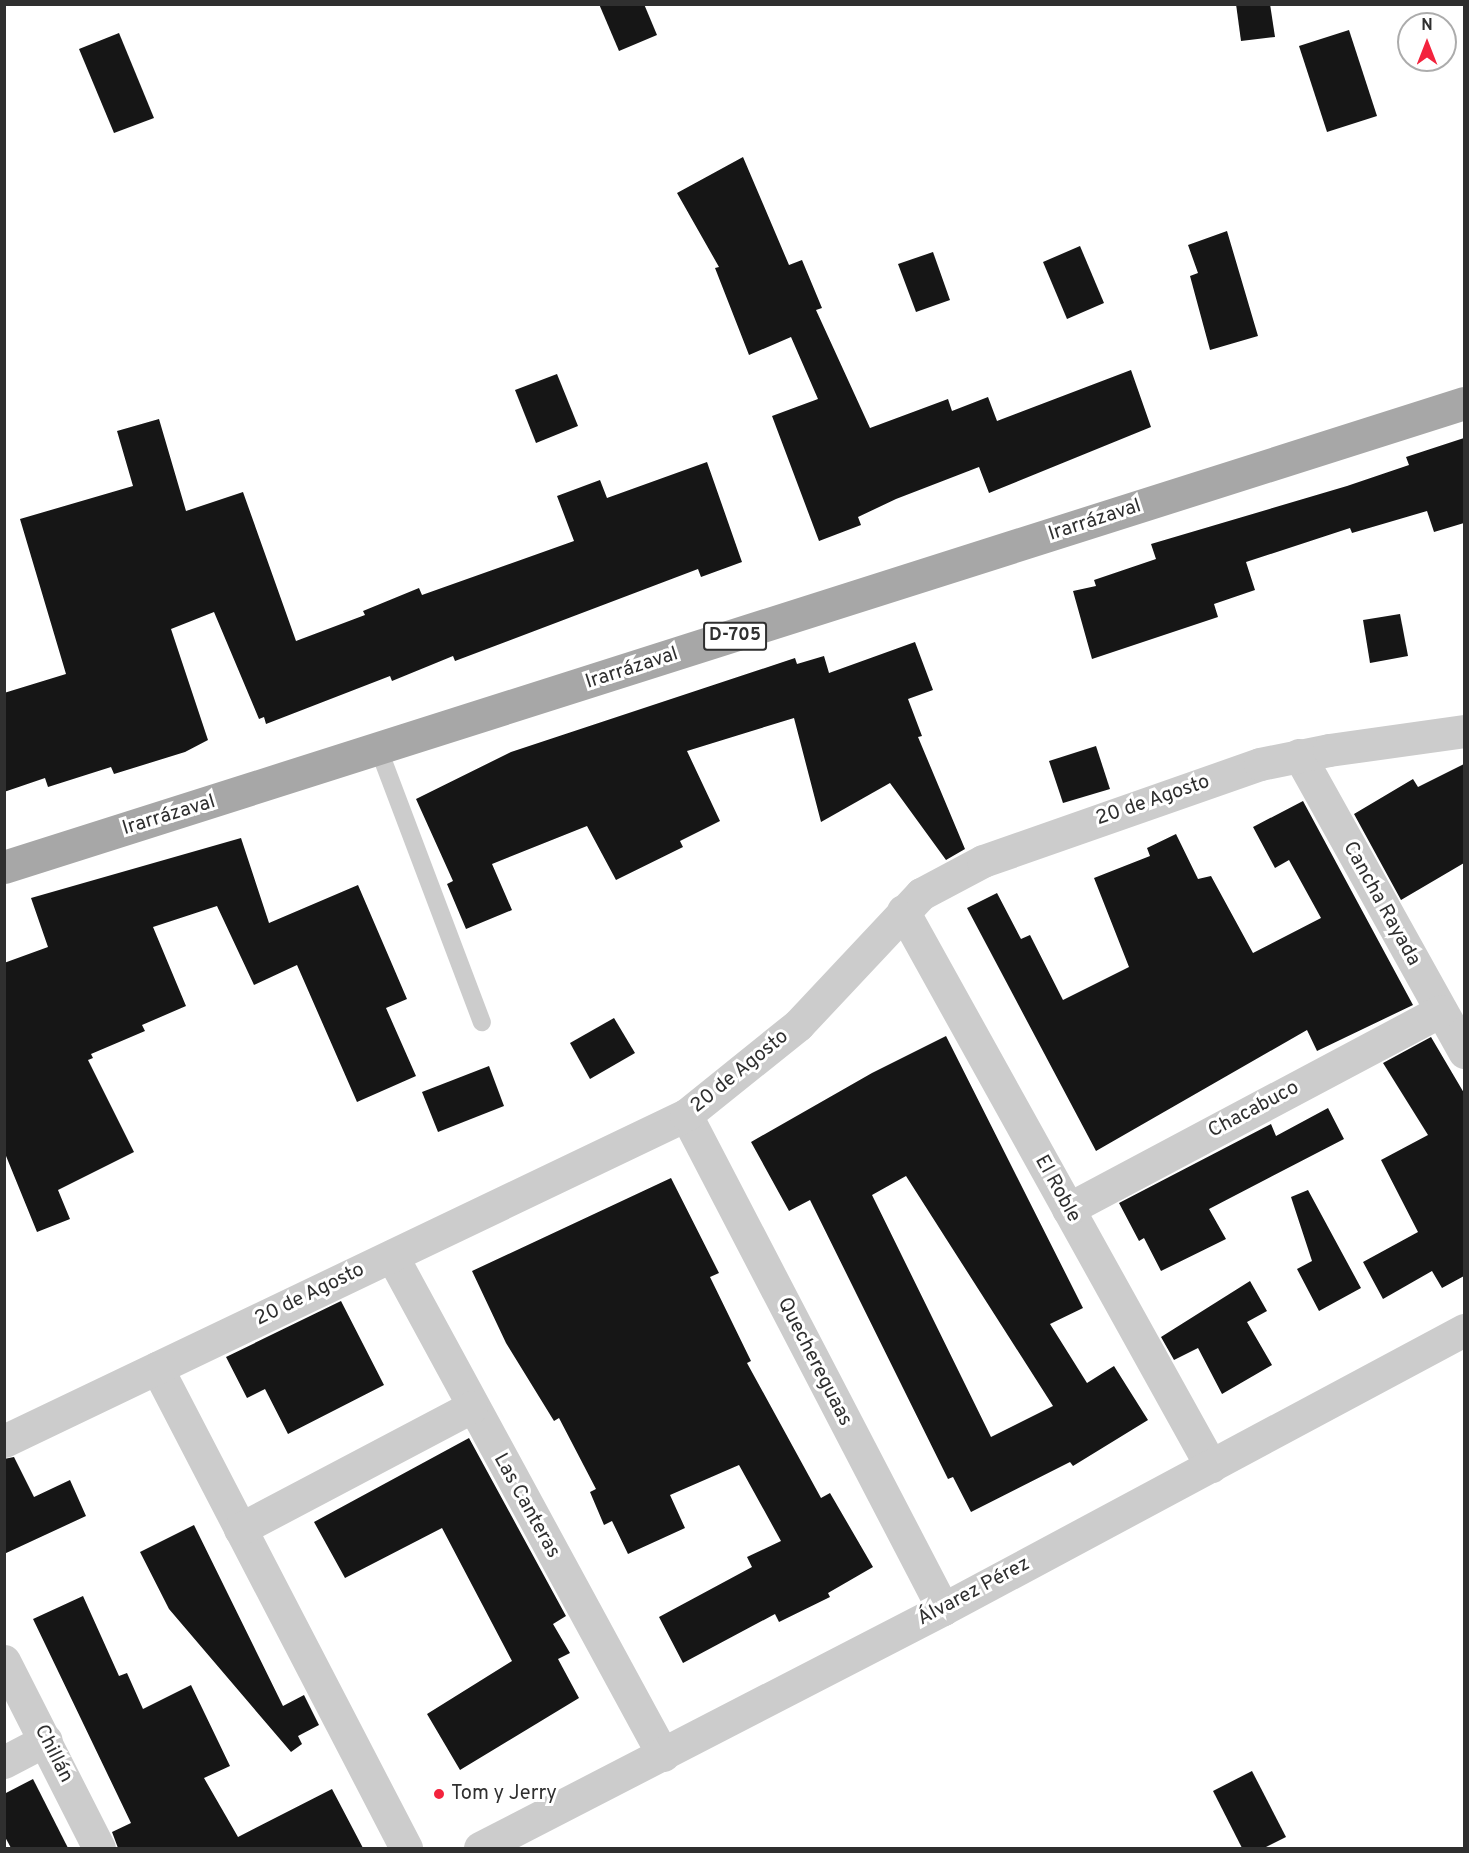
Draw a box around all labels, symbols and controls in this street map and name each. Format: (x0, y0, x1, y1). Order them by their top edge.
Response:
north arrow (1397, 12, 1457, 72)
text: N (1421, 16, 1433, 36)
street label: Irarrázaval (1046, 495, 1144, 547)
road number: D-705 (702, 621, 768, 651)
street label: Irarrázaval (583, 643, 681, 695)
street label: 20 de Agosto (1093, 770, 1213, 832)
street label: Irarrázaval (120, 790, 218, 842)
street label: Cancha Rayada (1337, 838, 1425, 970)
street label: 20 de Agosto (686, 1025, 794, 1119)
street label: Chacabuco (1205, 1076, 1303, 1144)
street label: El Roble (1029, 1151, 1085, 1227)
street label: 20 de Agosto (251, 1258, 369, 1332)
street label: Quechereguaas (771, 1294, 857, 1430)
street label: Las Canteras (487, 1449, 565, 1563)
street label: Álvarez Pérez (914, 1552, 1034, 1632)
street label: Chillán (28, 1721, 78, 1787)
place label: Tom y Jerry (451, 1782, 557, 1806)
marker: Tom y Jerry (432, 1787, 446, 1801)

